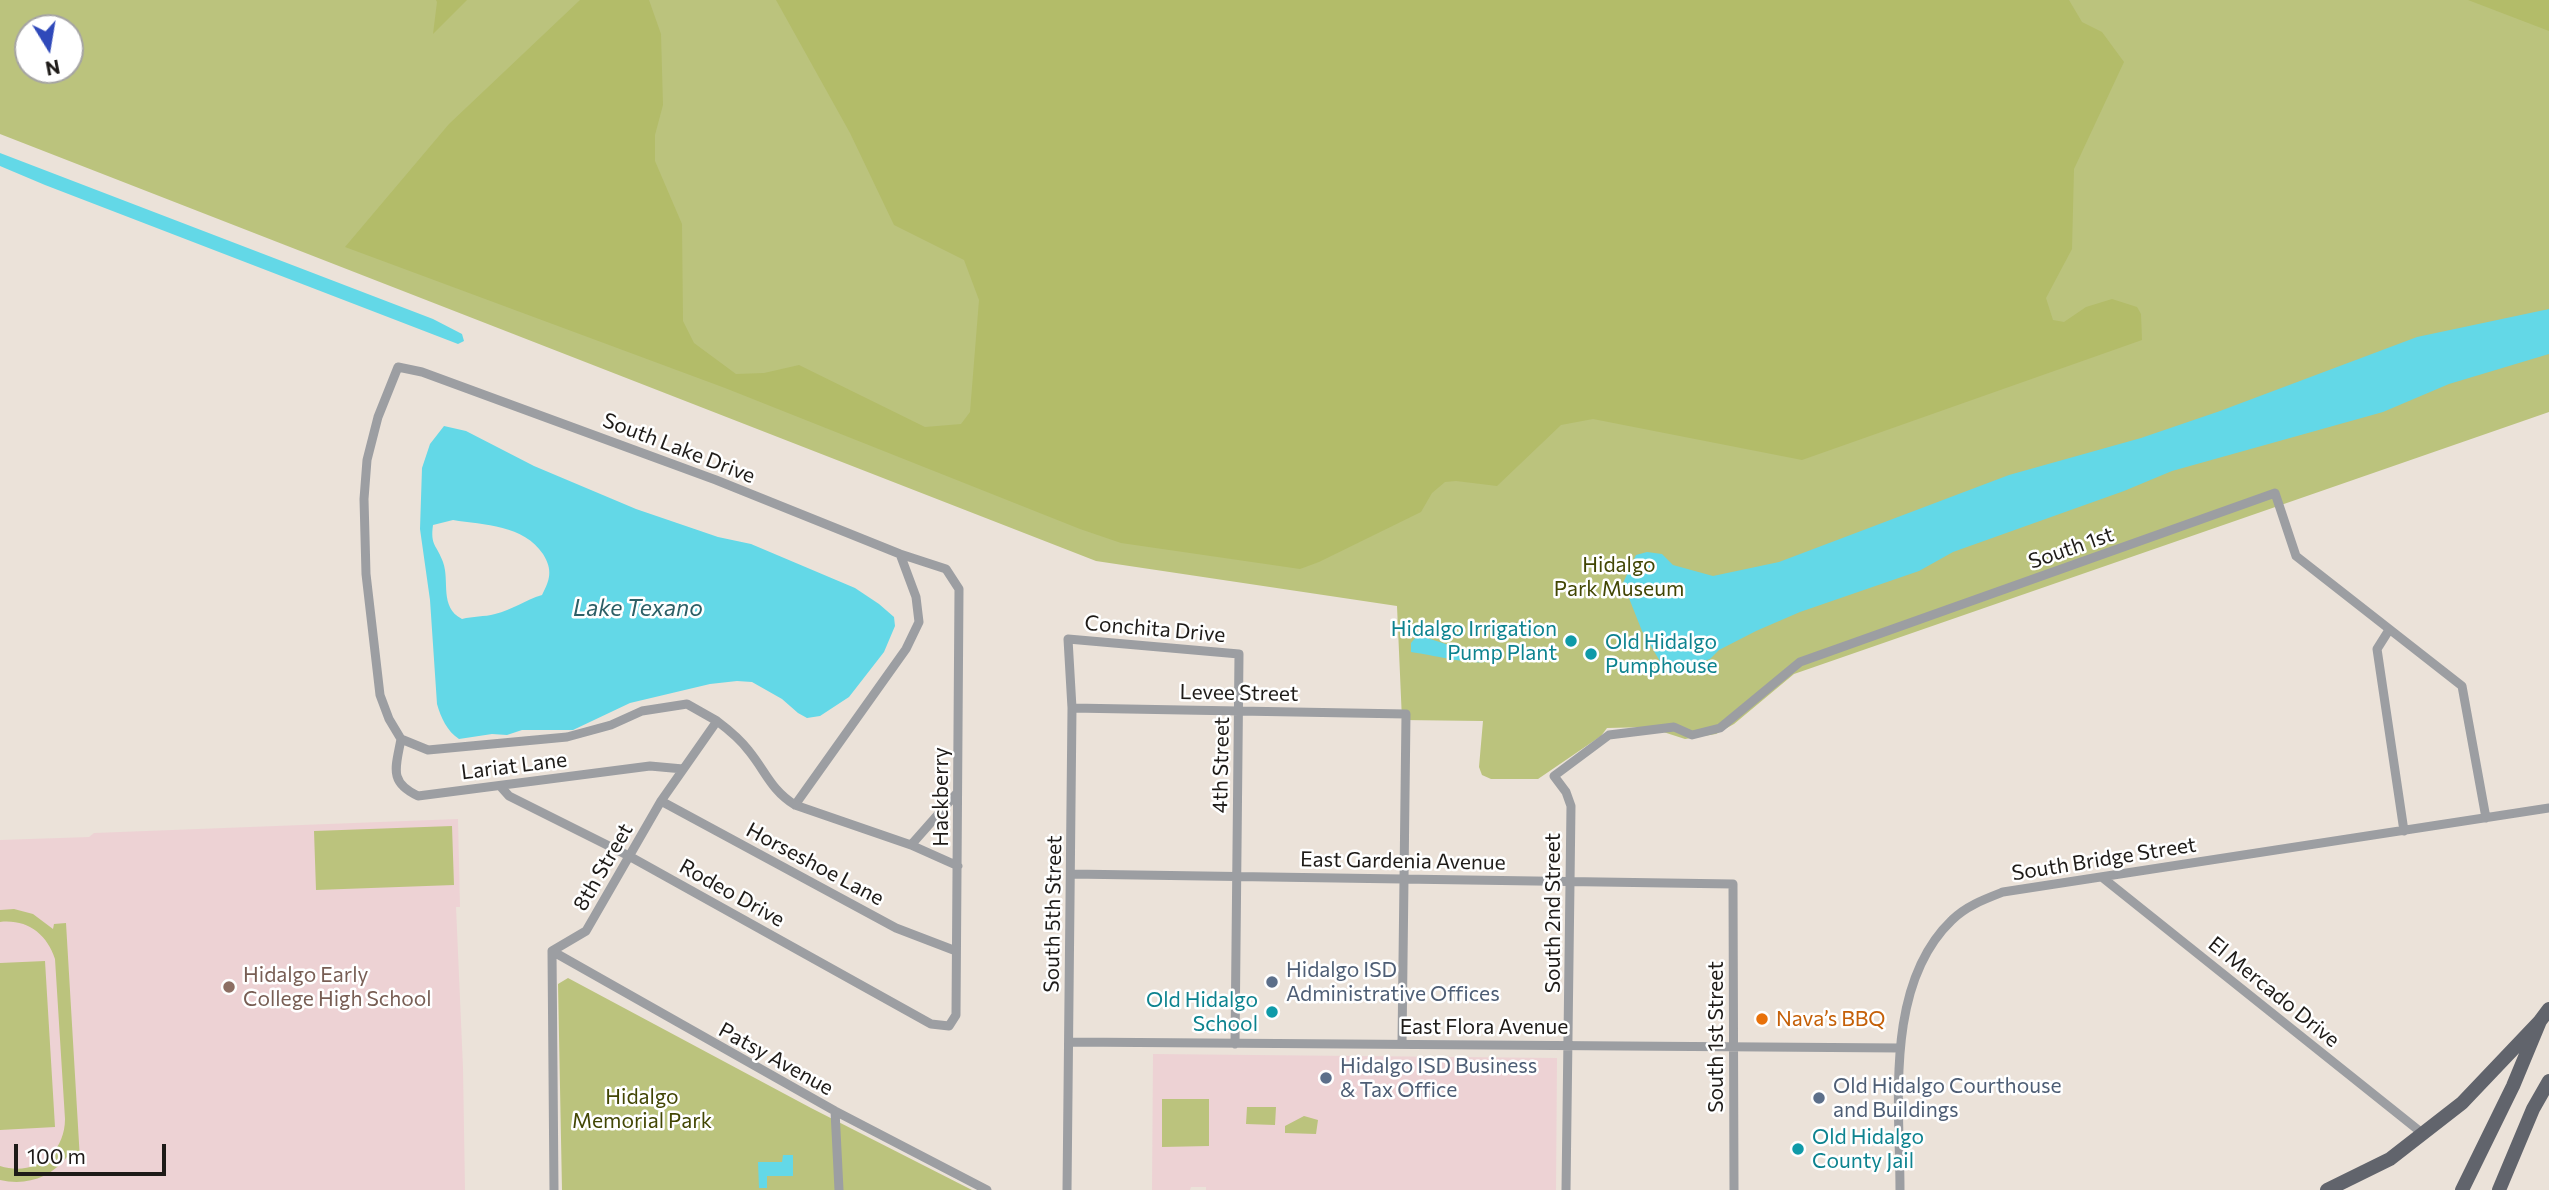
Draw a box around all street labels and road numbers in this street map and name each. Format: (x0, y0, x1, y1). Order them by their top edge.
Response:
street label: South Lake Drive (599, 407, 759, 489)
street label: South 1st (2025, 522, 2117, 574)
street label: Conchita Drive (1084, 610, 1226, 648)
street label: Levee Street (1179, 679, 1299, 707)
street label: 4th Street (1208, 716, 1234, 814)
street label: Lariat Lane (460, 747, 568, 785)
street label: Hackberry (928, 747, 954, 847)
street label: Horseshoe Lane (742, 817, 888, 911)
street label: 8th Street (568, 819, 638, 915)
street label: South Bridge Street (2010, 832, 2198, 886)
street label: South 2nd Street (1540, 833, 1566, 993)
street label: South 5th Street (1039, 835, 1067, 993)
street label: East Gardenia Avenue (1300, 847, 1506, 875)
street label: Rodeo Drive (675, 854, 789, 932)
street label: El Mercado Drive (2203, 931, 2345, 1053)
street label: South 1st Street (1703, 961, 1729, 1113)
street label: East Flora Avenue (1400, 1014, 1568, 1040)
street label: Patsy Avenue (714, 1017, 838, 1101)

